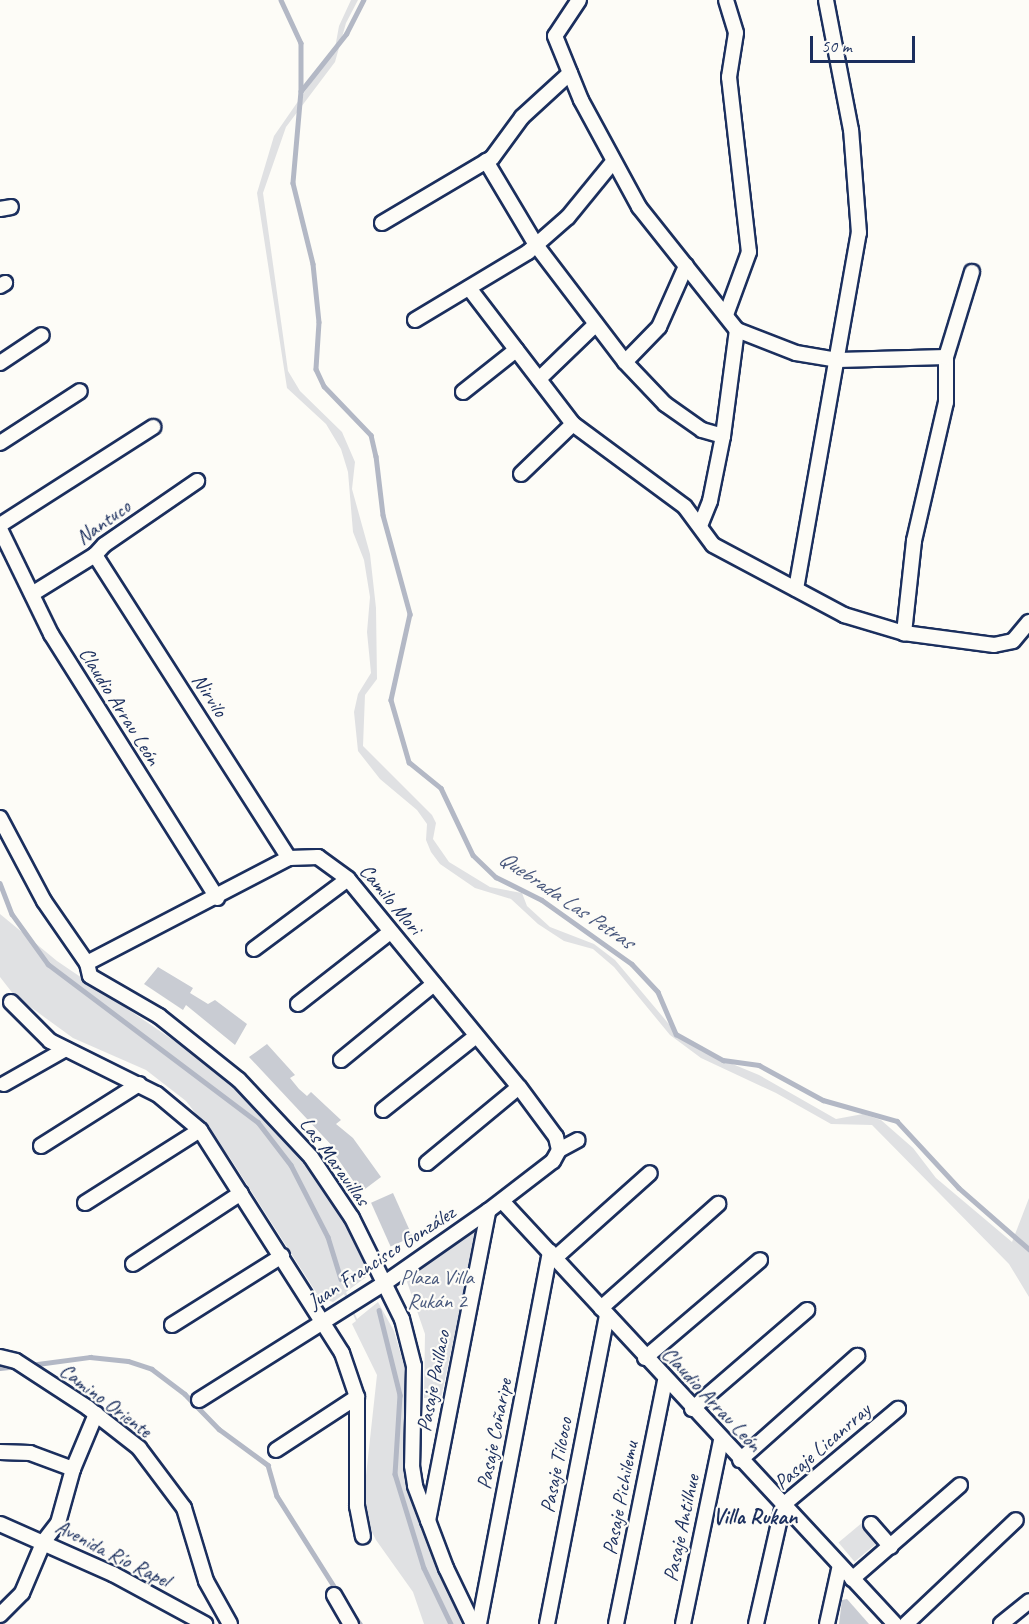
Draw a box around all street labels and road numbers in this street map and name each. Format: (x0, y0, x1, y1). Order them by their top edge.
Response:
street label: Nantuco (71, 494, 135, 550)
street label: Claudio Arrau León (73, 642, 167, 770)
street label: Nirvilo (187, 669, 233, 721)
street label: Camilo Mori (354, 858, 428, 940)
street label: Las Maravillas (294, 1111, 376, 1211)
street label: Juan Francisco González (303, 1200, 459, 1314)
street label: Pasaje Paillaco (411, 1328, 455, 1434)
street label: Claudio Arrau León (657, 1341, 767, 1457)
street label: Camino Oriente (55, 1357, 157, 1443)
street label: Pasaje Coñaripe (471, 1377, 517, 1491)
street label: Pasaje Licanrray (769, 1397, 875, 1495)
street label: Pasaje Tilcoco (534, 1415, 578, 1515)
street label: Pasaje Pichilemu (597, 1439, 643, 1557)
street label: Pasaje Antilhue (657, 1472, 705, 1584)
street label: Avenida Río Rapel (51, 1513, 175, 1593)

